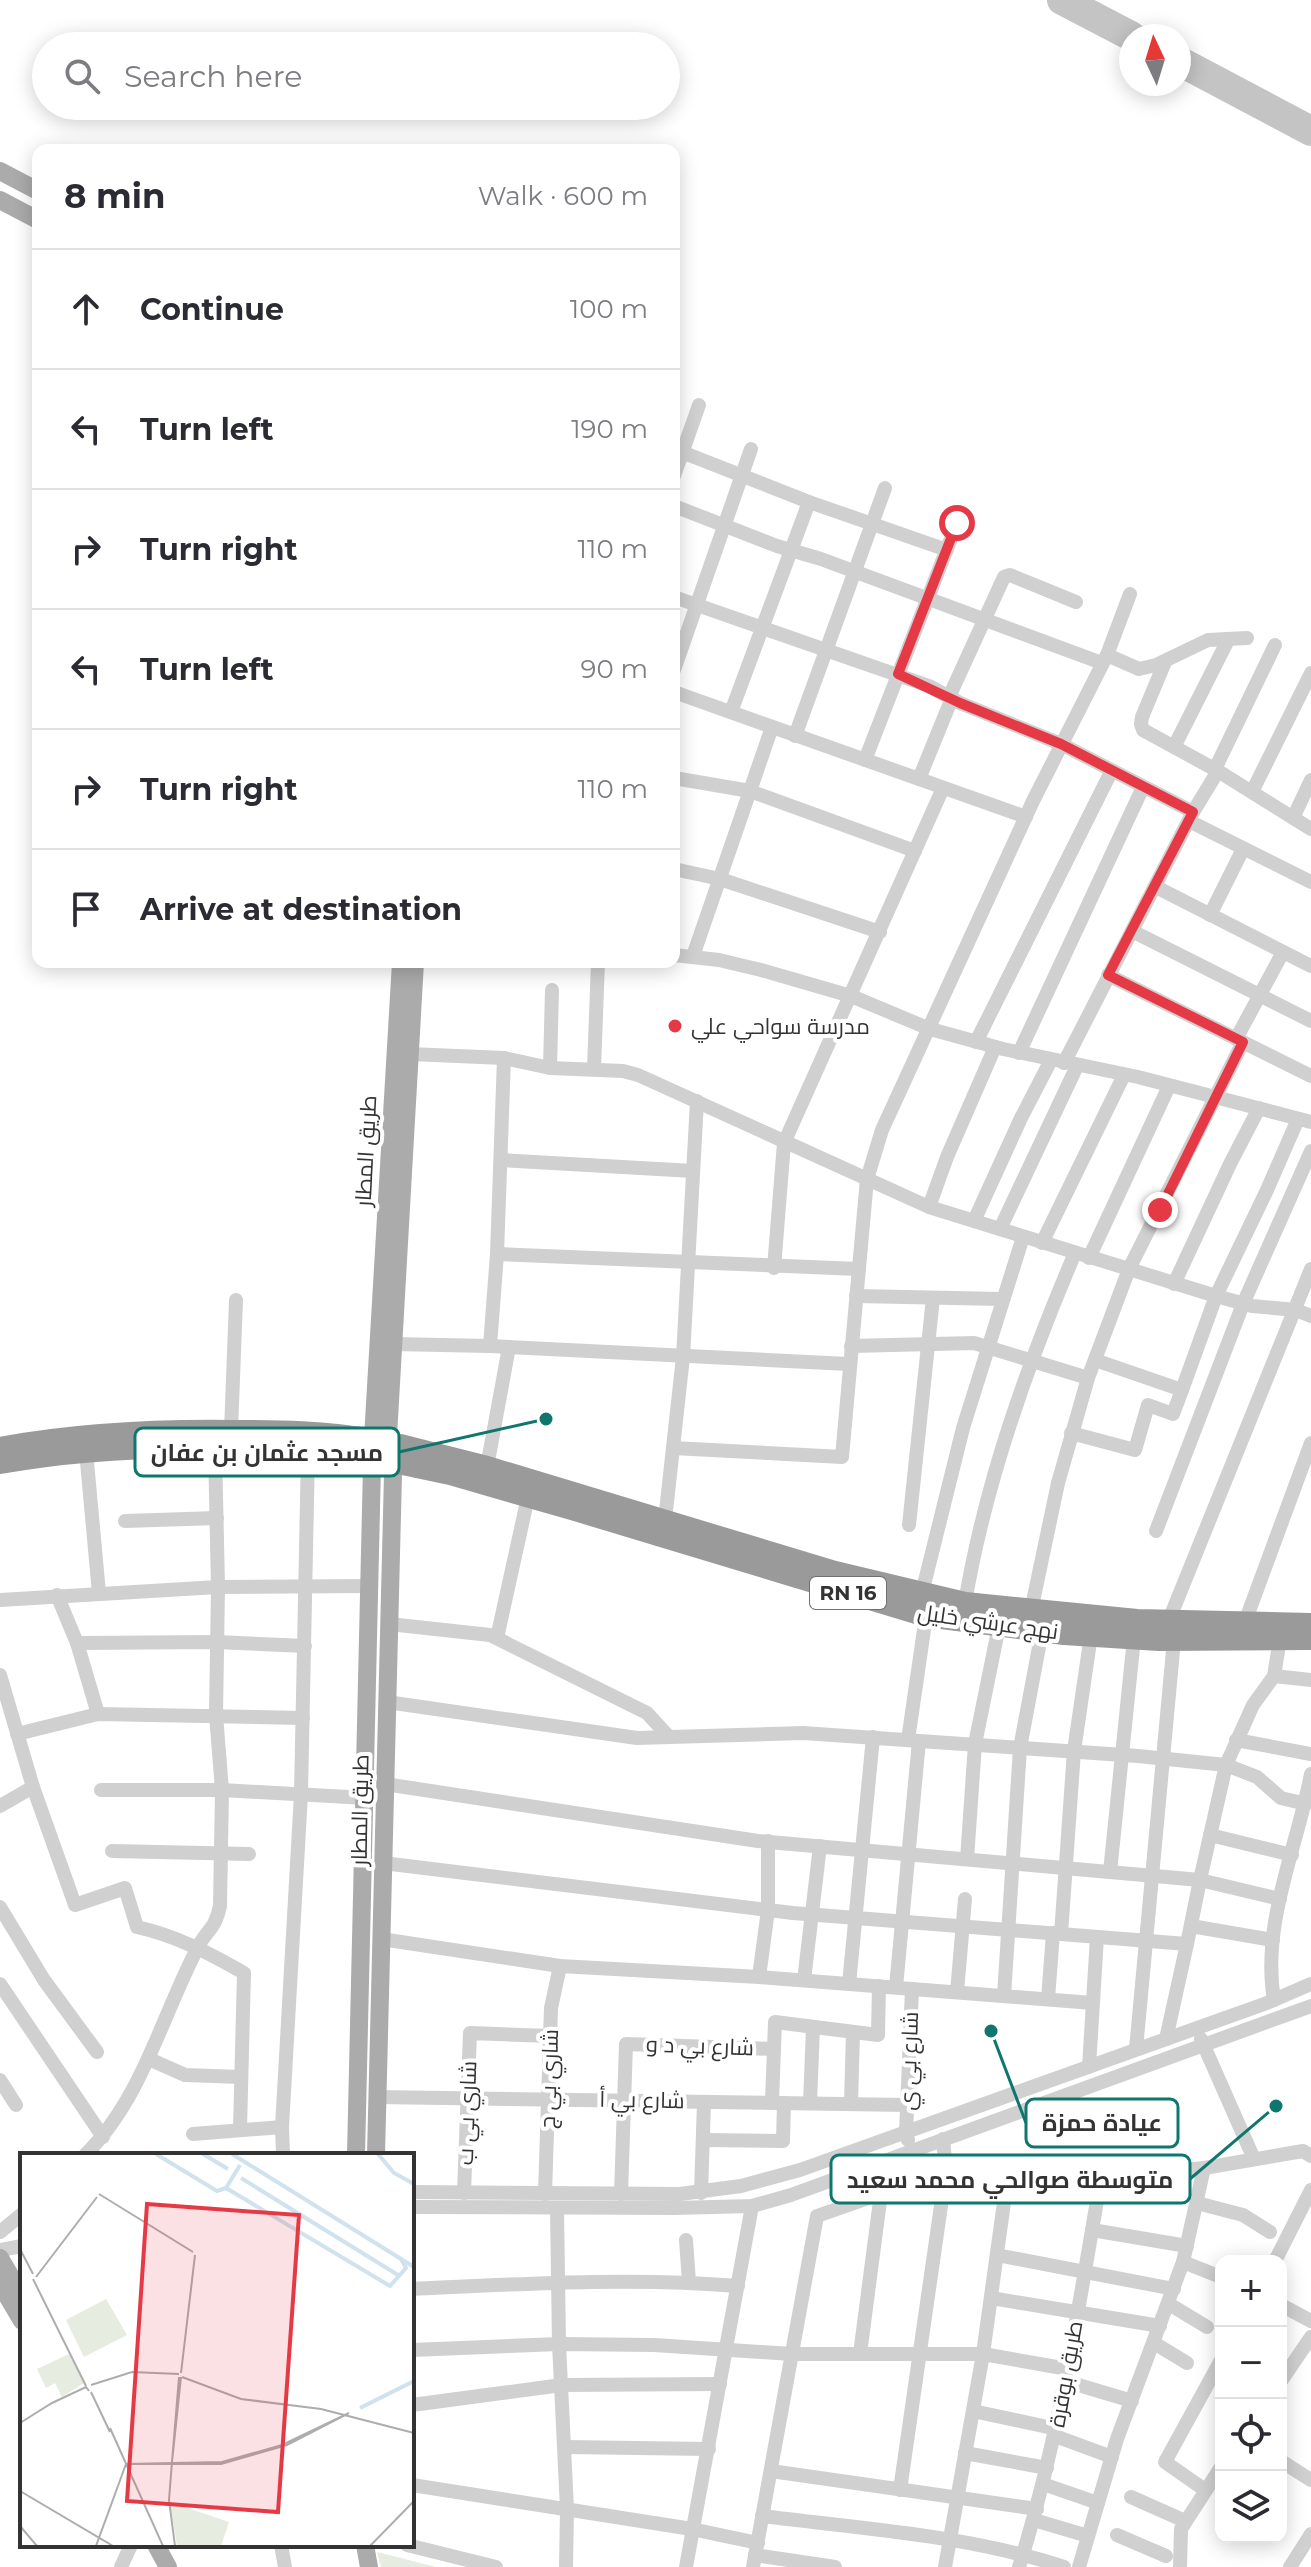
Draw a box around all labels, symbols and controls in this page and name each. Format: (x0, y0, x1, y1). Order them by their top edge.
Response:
north arrow (1119, 24, 1191, 96)
search box (32, 32, 680, 120)
icon: search (60, 54, 104, 98)
text: Search here (124, 58, 302, 95)
text: 8 min (64, 175, 165, 217)
text: Walk · 600 m (478, 180, 648, 212)
icon: ahead (64, 287, 108, 331)
text: Continue (140, 291, 284, 328)
text: 100 m (570, 293, 648, 325)
icon: left (64, 407, 108, 451)
text: Turn left (140, 411, 273, 448)
text: 190 m (571, 413, 648, 445)
route start (939, 505, 975, 541)
icon: right (64, 527, 108, 571)
text: Turn right (140, 531, 297, 568)
text: 110 m (578, 533, 648, 565)
icon: left (64, 647, 108, 691)
text: Turn left (140, 651, 273, 688)
text: 90 m (581, 653, 648, 685)
icon: right (64, 767, 108, 811)
text: Turn right (140, 771, 297, 808)
text: 110 m (578, 773, 648, 805)
icon: arrive (64, 887, 108, 931)
text: Arrive at destination (140, 891, 462, 928)
place label: مدرسة سواحي علي (691, 1013, 870, 1043)
marker: مدرسة سواحي علي (666, 1017, 684, 1035)
street label: طريق المطار (349, 1095, 382, 1209)
route end (1142, 1192, 1178, 1228)
callout: مسجد عثمان بن عفان (135, 1428, 399, 1476)
text: مسجد عثمان بن عفان (151, 1438, 383, 1467)
road number: RN 16 (810, 1577, 886, 1609)
street label: نهج عرشي خليل (916, 1599, 1060, 1648)
street label: طريق المطار (345, 1754, 374, 1868)
street label: شارع بي ي (894, 2011, 927, 2111)
street label: شاري بي ج (534, 2029, 567, 2129)
street label: شارع بي د و (646, 2031, 754, 2064)
street label: شاري بي ب (452, 2060, 485, 2166)
street label: شارع بي أ (599, 2086, 685, 2117)
callout: عيادة حمزة (1026, 2099, 1178, 2147)
text: عيادة حمزة (1042, 2108, 1162, 2137)
inset map (20, 2153, 414, 2547)
callout: متوسطة صوالحي محمد سعيد (831, 2155, 1190, 2203)
text: متوسطة صوالحي محمد سعيد (847, 2165, 1173, 2199)
map controls (1215, 2255, 1287, 2543)
button: + (1215, 2255, 1287, 2327)
street label: طريق بوقرة (1043, 2319, 1089, 2429)
button: − (1215, 2327, 1287, 2399)
button: locate (1215, 2399, 1287, 2471)
button: layers (1215, 2471, 1287, 2543)

